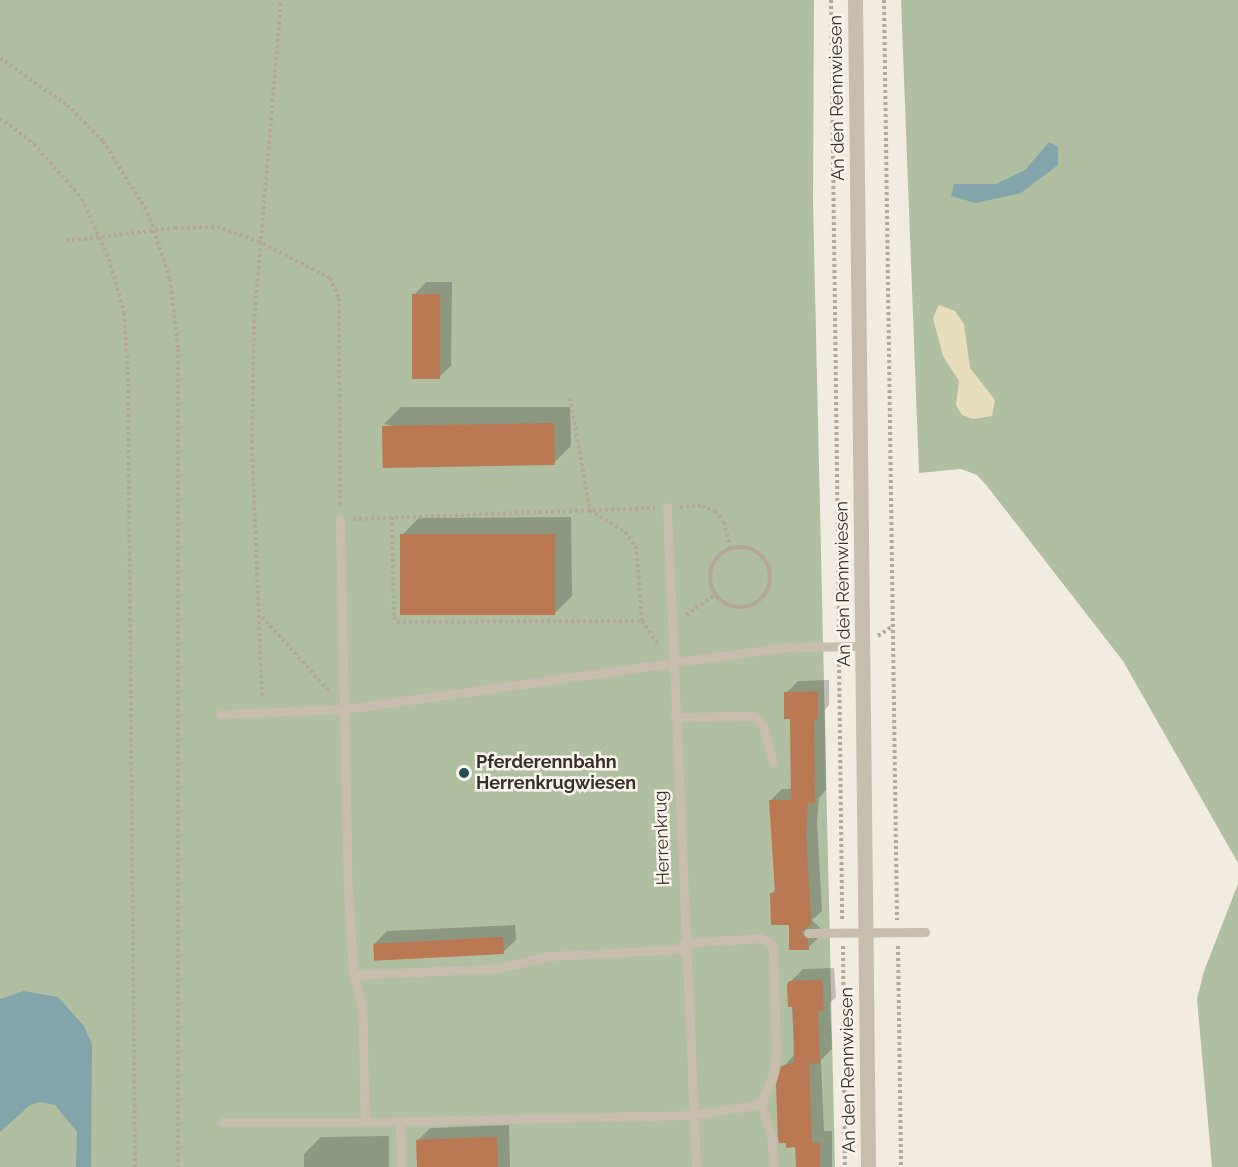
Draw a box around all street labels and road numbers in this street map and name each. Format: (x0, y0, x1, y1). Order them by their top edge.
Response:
street label: An den Rennwiesen (825, 15, 849, 181)
street label: An den Rennwiesen (831, 501, 855, 667)
street label: Herrenkrug (650, 790, 674, 886)
street label: An den Rennwiesen (836, 987, 860, 1153)

